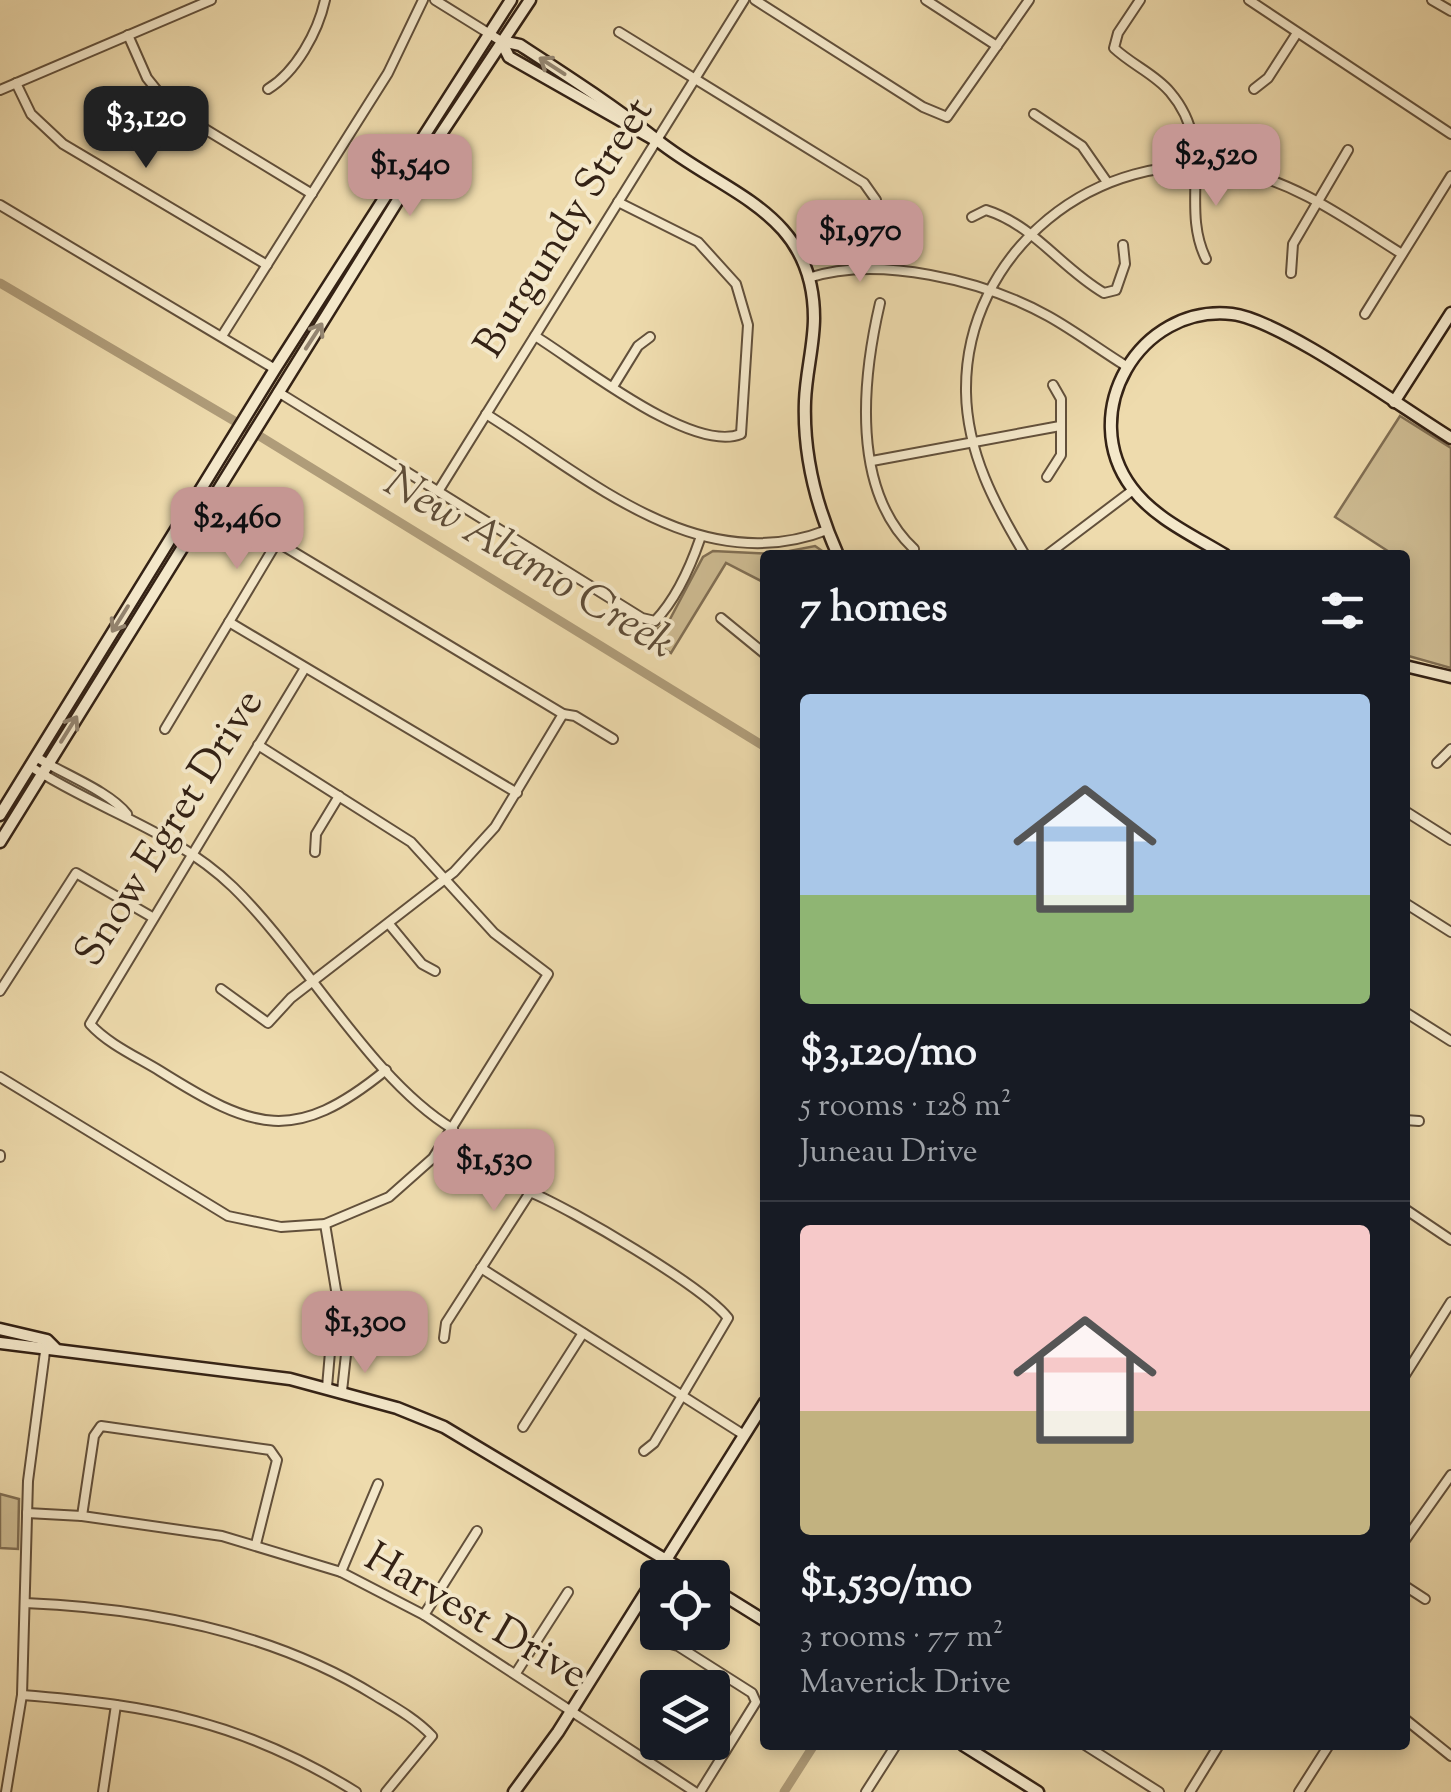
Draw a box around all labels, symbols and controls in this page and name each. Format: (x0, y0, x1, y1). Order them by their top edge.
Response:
one-way arrow (539, 55, 567, 76)
pin: $3,120 (65, 86, 227, 171)
street label: Burgundy Street (462, 87, 670, 371)
text: $3,120 (106, 95, 186, 141)
pin: $2,520 (1135, 124, 1297, 209)
text: $2,520 (1174, 133, 1258, 179)
pin: $1,540 (329, 134, 491, 219)
text: $1,540 (370, 143, 450, 189)
pin: $1,970 (779, 200, 941, 285)
text: $1,970 (818, 209, 902, 255)
one-way arrow (303, 322, 324, 350)
water label: New Alamo Creek (370, 452, 686, 678)
pin: $2,460 (156, 487, 318, 572)
text: $2,460 (193, 496, 281, 542)
text: 7 homes (800, 580, 948, 640)
icon: filters (1315, 583, 1370, 638)
one-way arrow (110, 604, 131, 633)
street label: Snow Egret Drive (62, 679, 280, 979)
one-way arrow (59, 715, 80, 744)
icon: home (995, 759, 1175, 939)
text: $3,120/mo (800, 1024, 977, 1084)
text: 5 rooms · 128 m² (800, 1084, 1011, 1130)
pin: $1,530 (413, 1129, 575, 1214)
text: Juneau Drive (800, 1130, 978, 1176)
text: $1,530 (455, 1138, 533, 1184)
icon: home (995, 1290, 1175, 1470)
pin: $1,300 (284, 1291, 446, 1376)
text: $1,300 (324, 1300, 406, 1346)
street label: Harvest Drive (352, 1530, 598, 1706)
text: $1,530/mo (800, 1555, 972, 1615)
map controls (640, 1560, 730, 1760)
button: locate (640, 1560, 730, 1650)
text: 3 rooms · 77 m² (800, 1615, 1004, 1661)
text: Maverick Drive (800, 1661, 1011, 1707)
button: layers (640, 1670, 730, 1760)

